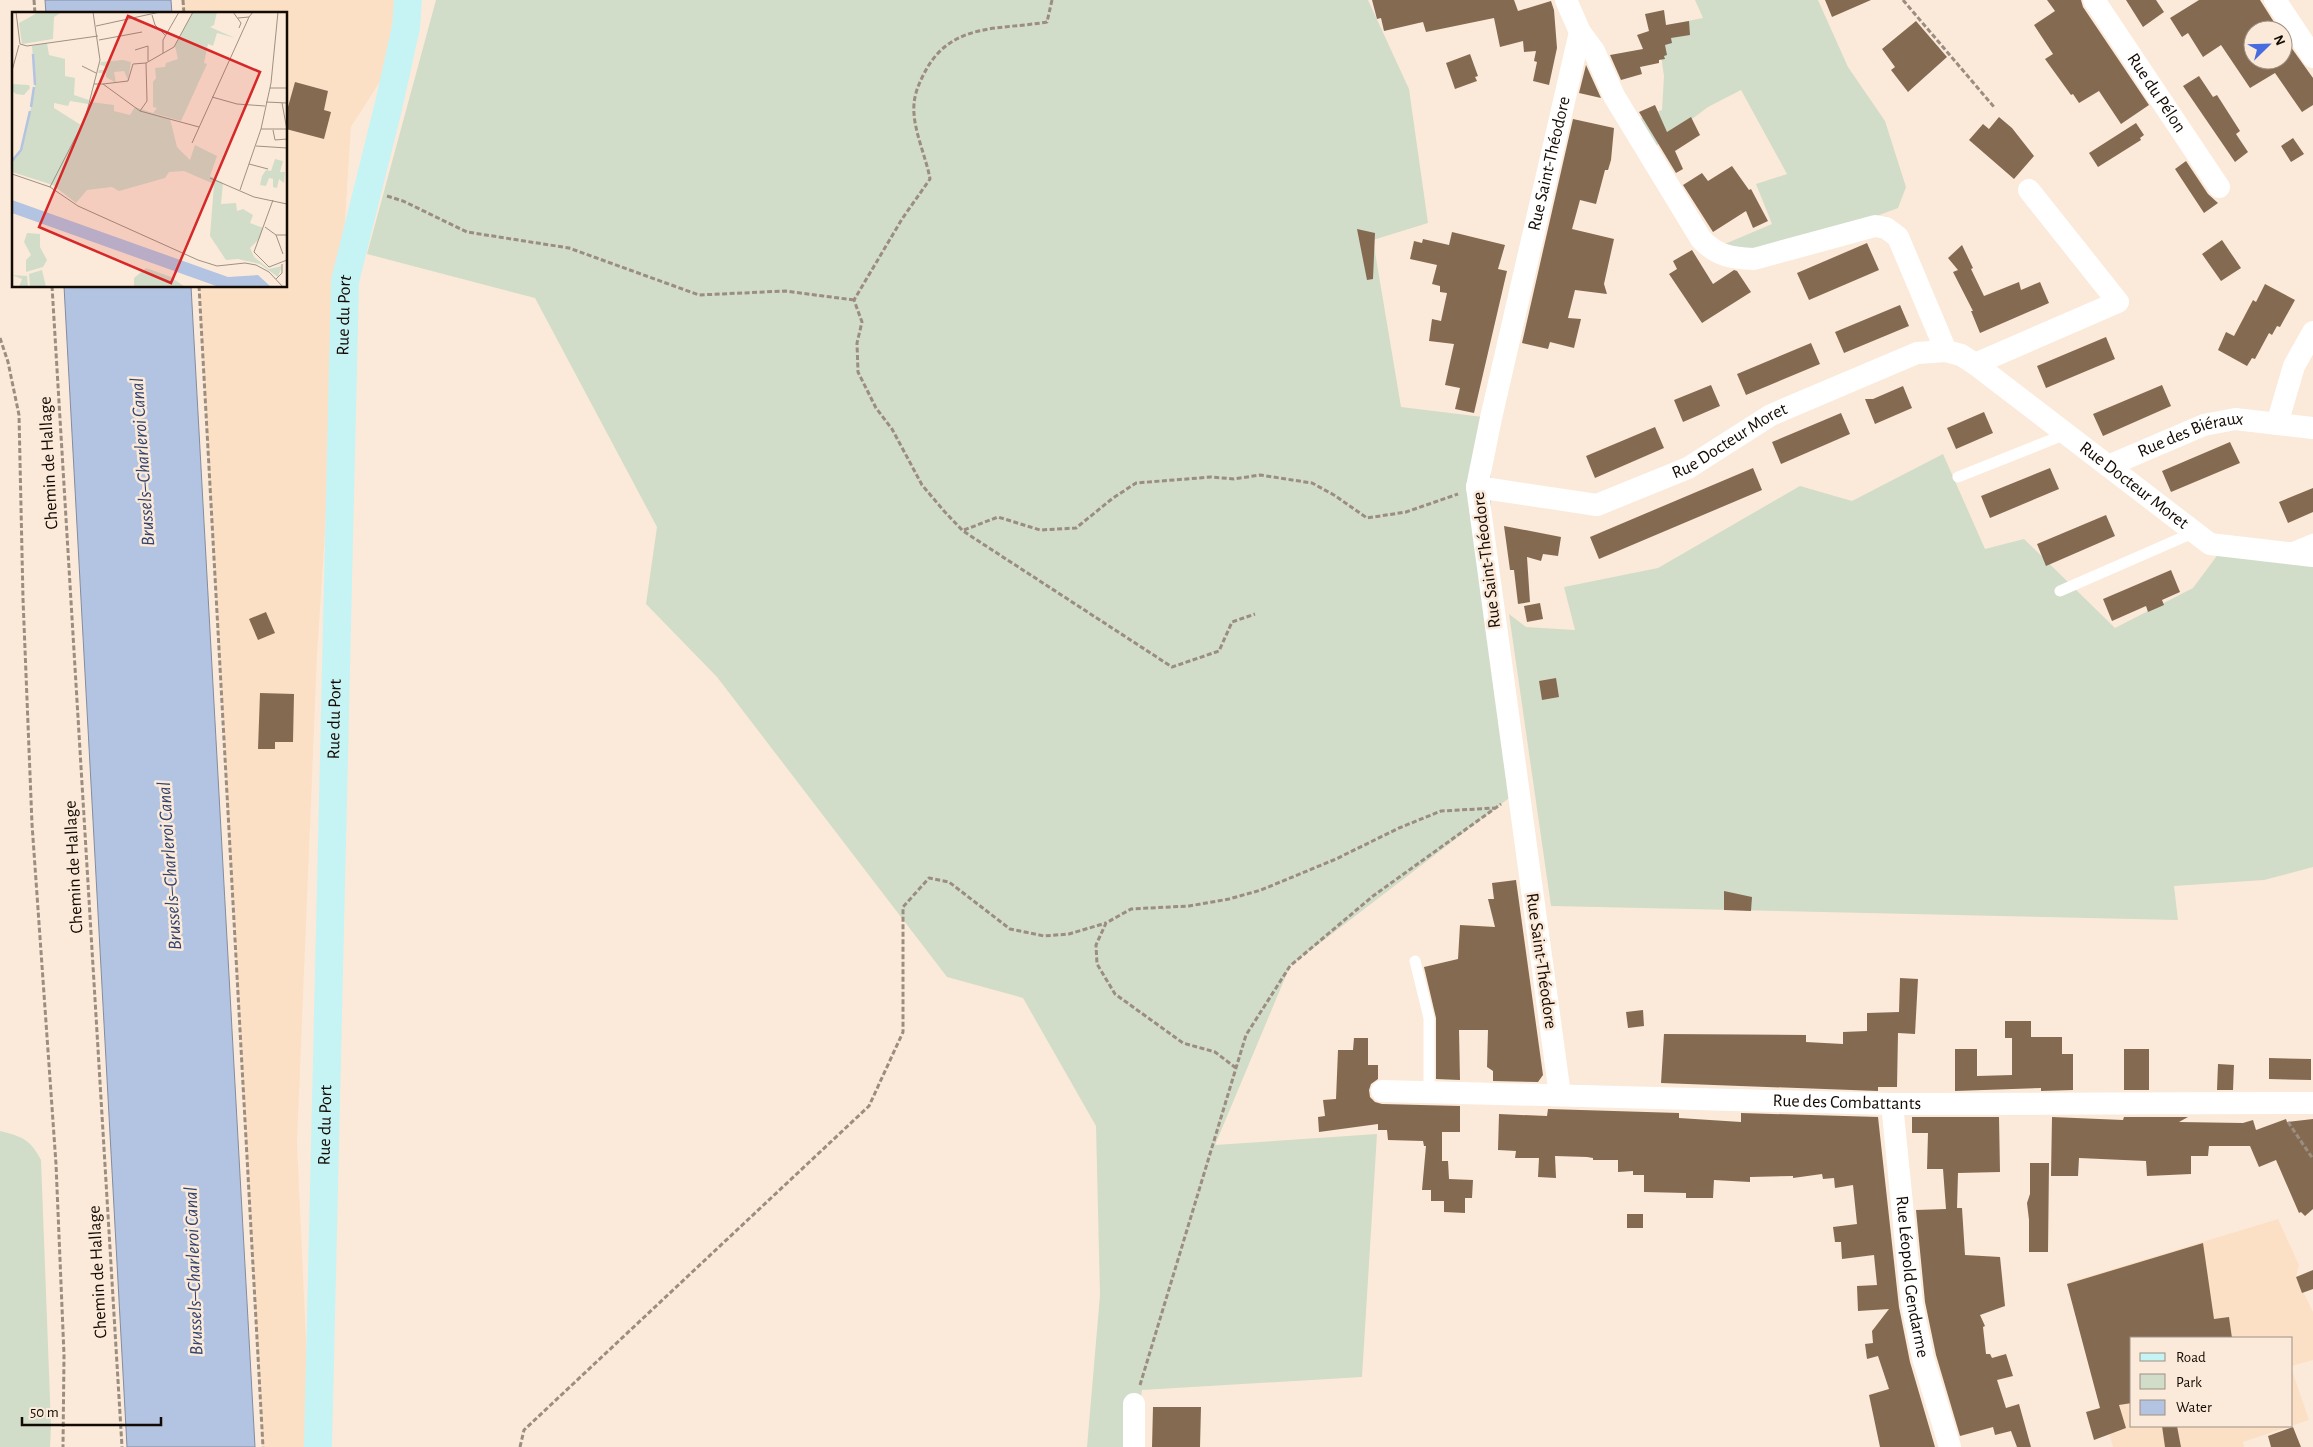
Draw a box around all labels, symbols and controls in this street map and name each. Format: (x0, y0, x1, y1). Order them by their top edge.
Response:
inset map (12, 12, 288, 288)
north arrow (2243, 20, 2293, 70)
text: N (2271, 33, 2287, 48)
street label: Rue du Pélon (2123, 50, 2189, 136)
street label: Rue Saint-Théodore (1525, 95, 1574, 233)
street label: Rue du Port (334, 273, 355, 356)
water label: Brussels–Charleroi Canal (128, 377, 158, 547)
street label: Chemin de Hallage (37, 396, 61, 530)
street label: Rue Docteur Moret (1669, 400, 1790, 482)
street label: Rue des Biéraux (2135, 410, 2245, 461)
street label: Rue Docteur Moret (2076, 439, 2192, 533)
street label: Rue Saint-Théodore (1470, 491, 1504, 629)
street label: Rue du Port (325, 679, 345, 760)
water label: Brussels–Charleroi Canal (155, 781, 185, 951)
street label: Chemin de Hallage (62, 800, 86, 934)
street label: Rue Saint-Théodore (1523, 892, 1559, 1030)
street label: Rue du Port (316, 1084, 335, 1166)
street label: Rue des Combattants (1772, 1092, 1921, 1113)
water label: Brussels–Charleroi Canal (182, 1186, 206, 1356)
street label: Rue Léopold Gendarme (1892, 1195, 1932, 1359)
street label: Chemin de Hallage (86, 1205, 110, 1339)
legend (2130, 1337, 2293, 1427)
text: Road (2176, 1350, 2206, 1365)
text: Park (2176, 1375, 2202, 1390)
scale bar (22, 1394, 161, 1426)
text: Water (2176, 1400, 2212, 1415)
text: 50 m (30, 1405, 59, 1420)

